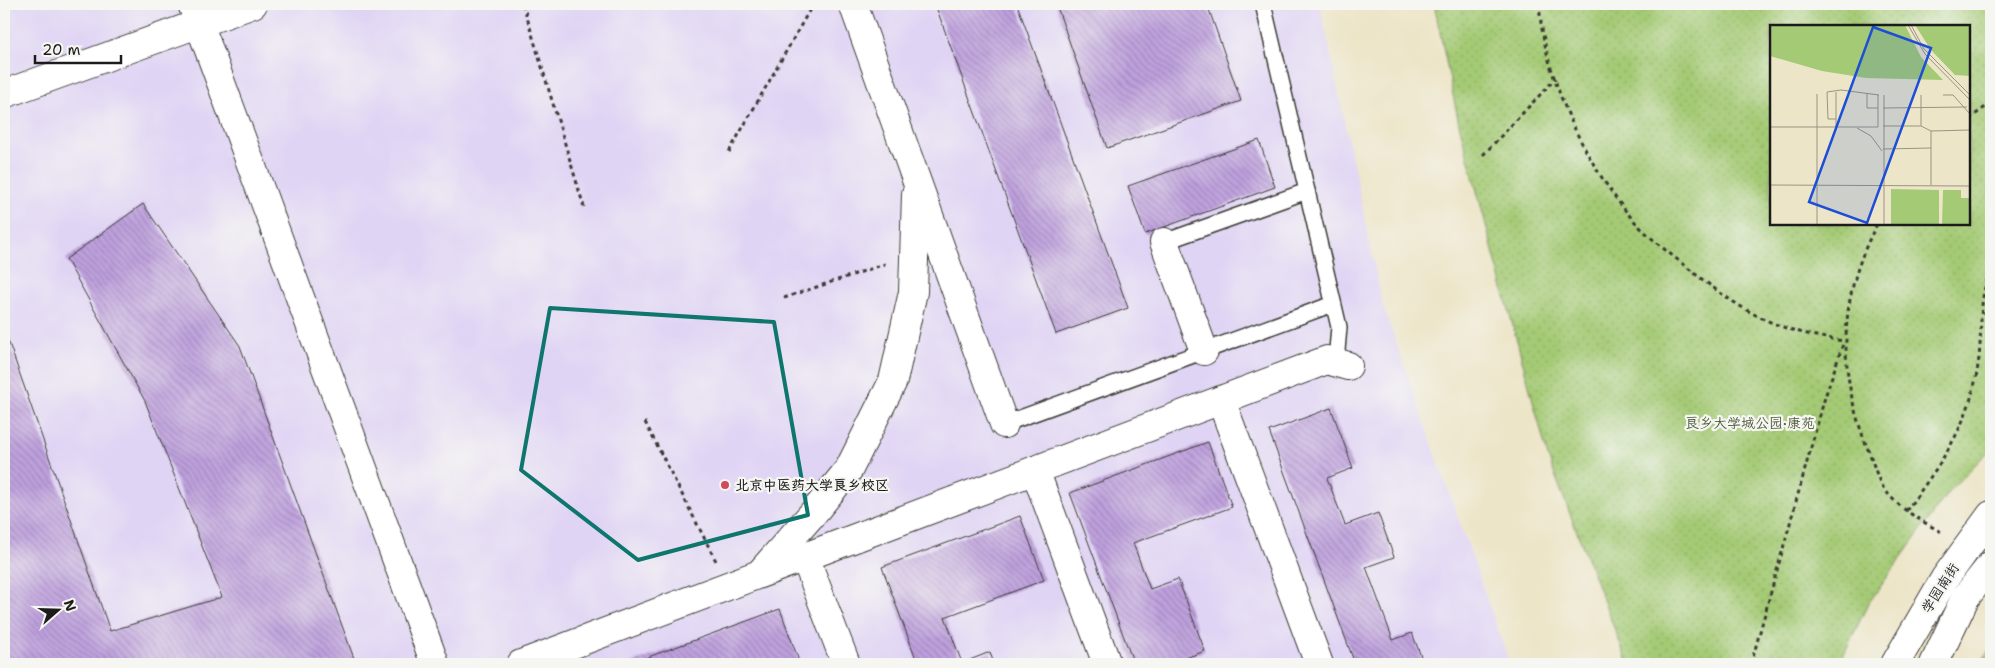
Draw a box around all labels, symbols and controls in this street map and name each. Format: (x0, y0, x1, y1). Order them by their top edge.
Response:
inset map (1770, 25, 1970, 225)
scale bar (35, 32, 121, 64)
text: 20 m (42, 40, 81, 60)
park label: 良乡大学城公园·康苑 (1685, 414, 1815, 432)
place label: 北京中医药大学良乡校区 (735, 476, 889, 494)
marker: 北京中医药大学良乡校区 (719, 479, 731, 491)
street label: 学园南街 (1917, 560, 1963, 616)
north arrow (32, 586, 82, 636)
text: N (60, 597, 81, 614)

